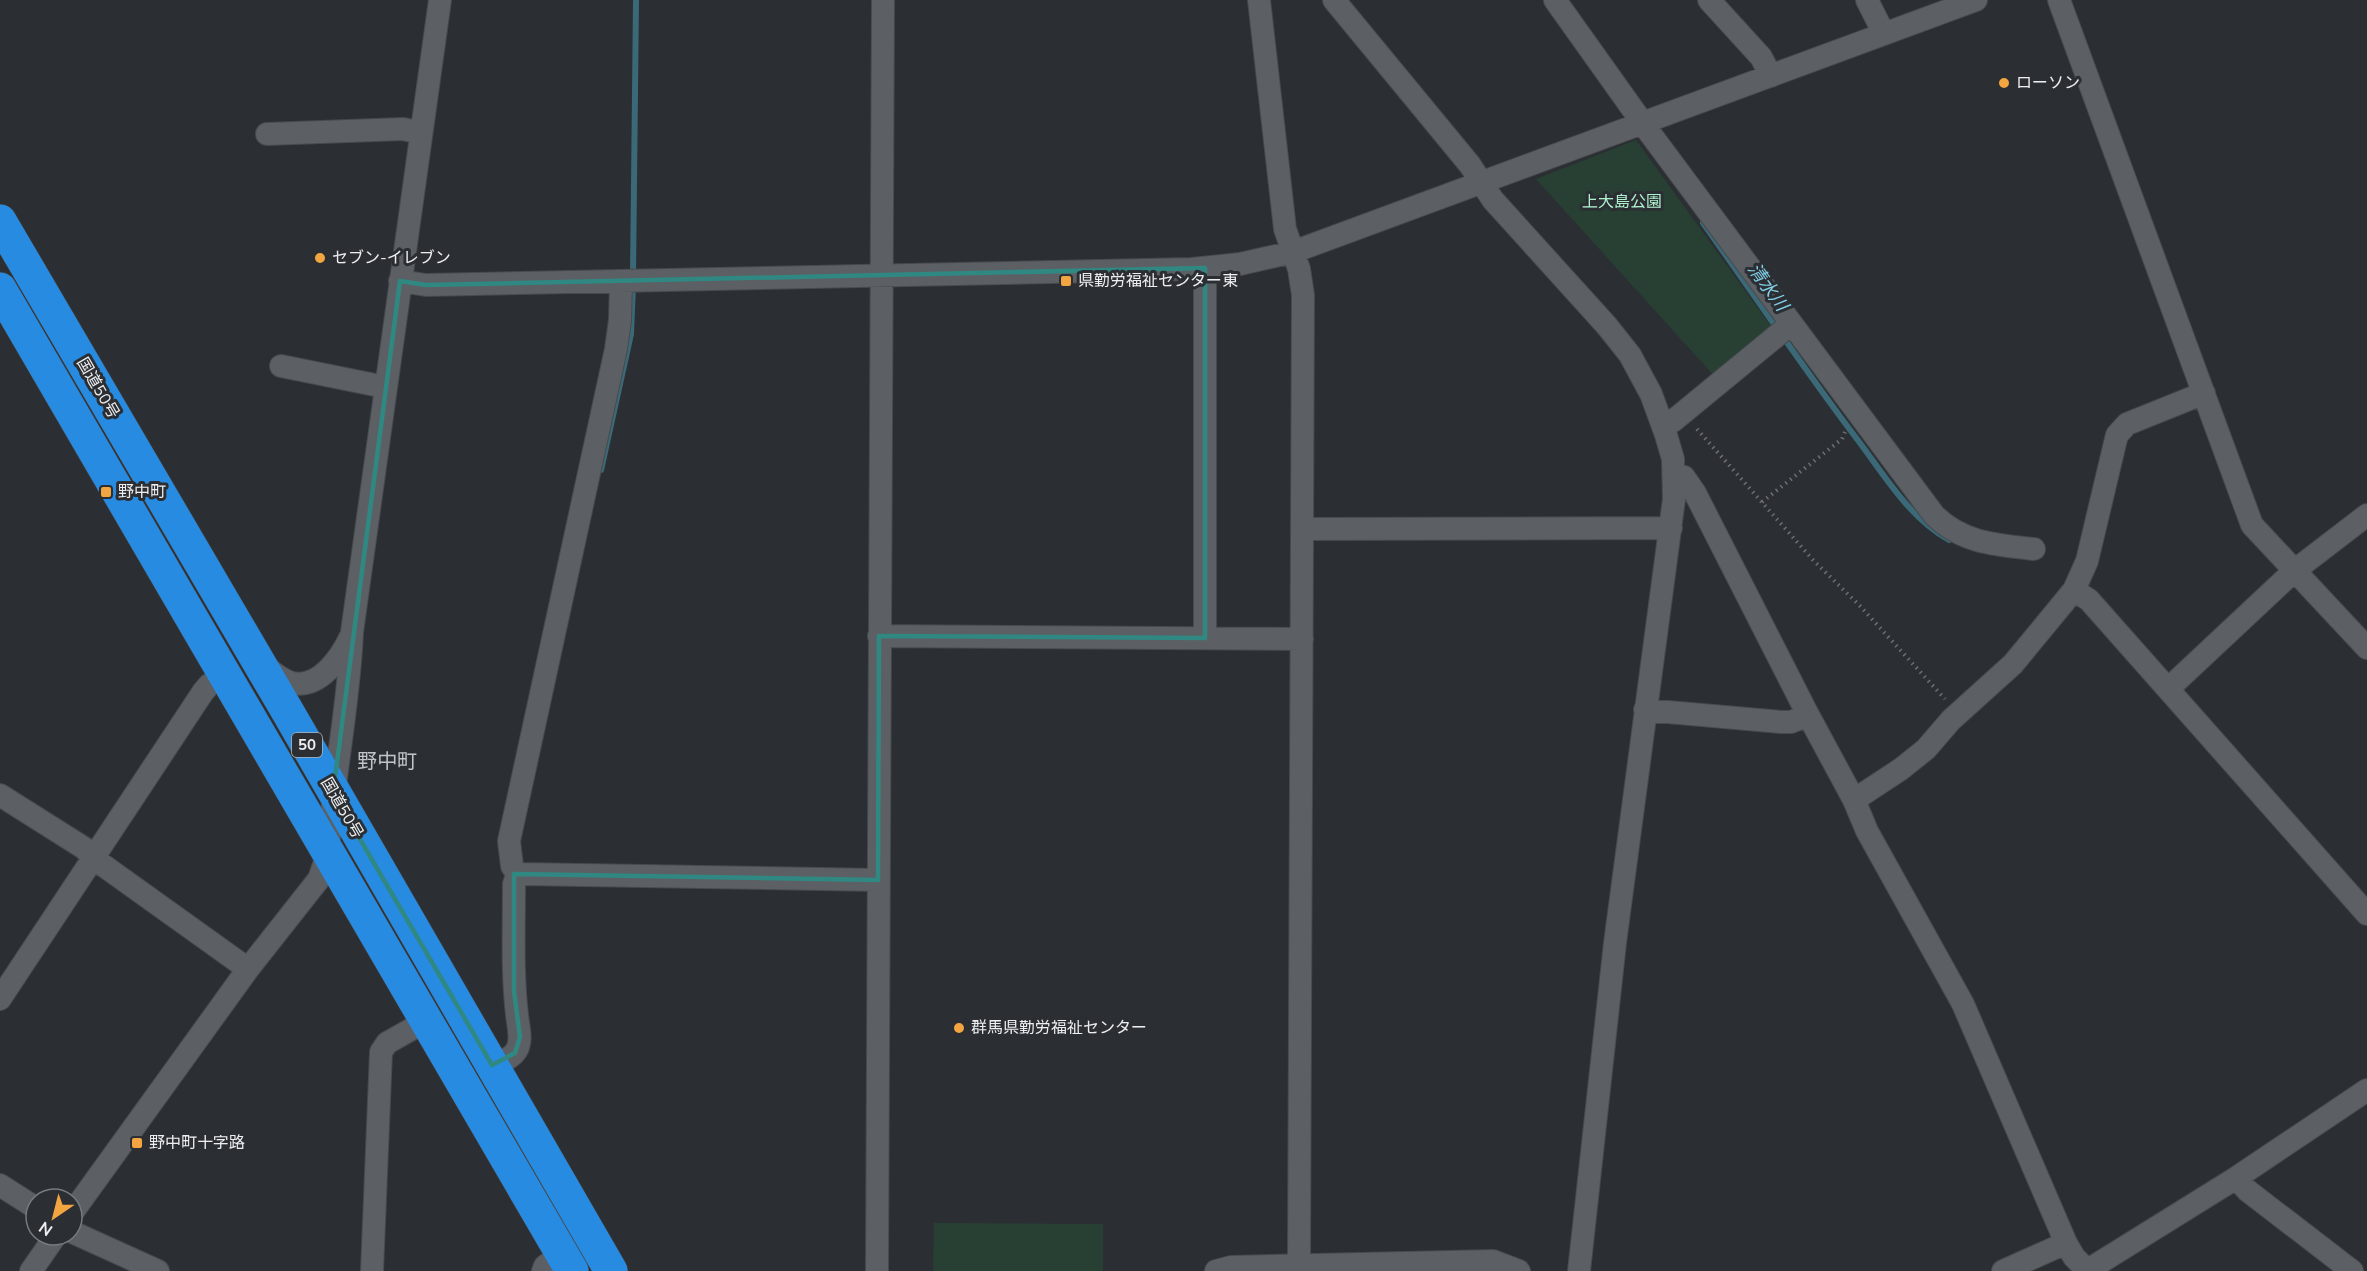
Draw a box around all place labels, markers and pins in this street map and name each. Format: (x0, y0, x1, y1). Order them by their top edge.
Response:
place label: ローソン (2016, 72, 2080, 94)
marker: ローソン (1997, 76, 2011, 90)
place label: セブン-イレブン (332, 247, 451, 269)
marker: セブン-イレブン (313, 251, 327, 265)
place label: 県勤労福祉センター東 (1078, 270, 1238, 292)
marker: 県勤労福祉センター東 (1059, 274, 1073, 288)
place label: 野中町 (118, 481, 166, 503)
marker: 野中町 (99, 485, 113, 499)
place label: 群馬県勤労福祉センター (971, 1017, 1147, 1039)
marker: 群馬県勤労福祉センター (952, 1021, 966, 1035)
place label: 野中町十字路 (149, 1132, 245, 1154)
marker: 野中町十字路 (130, 1136, 144, 1150)

